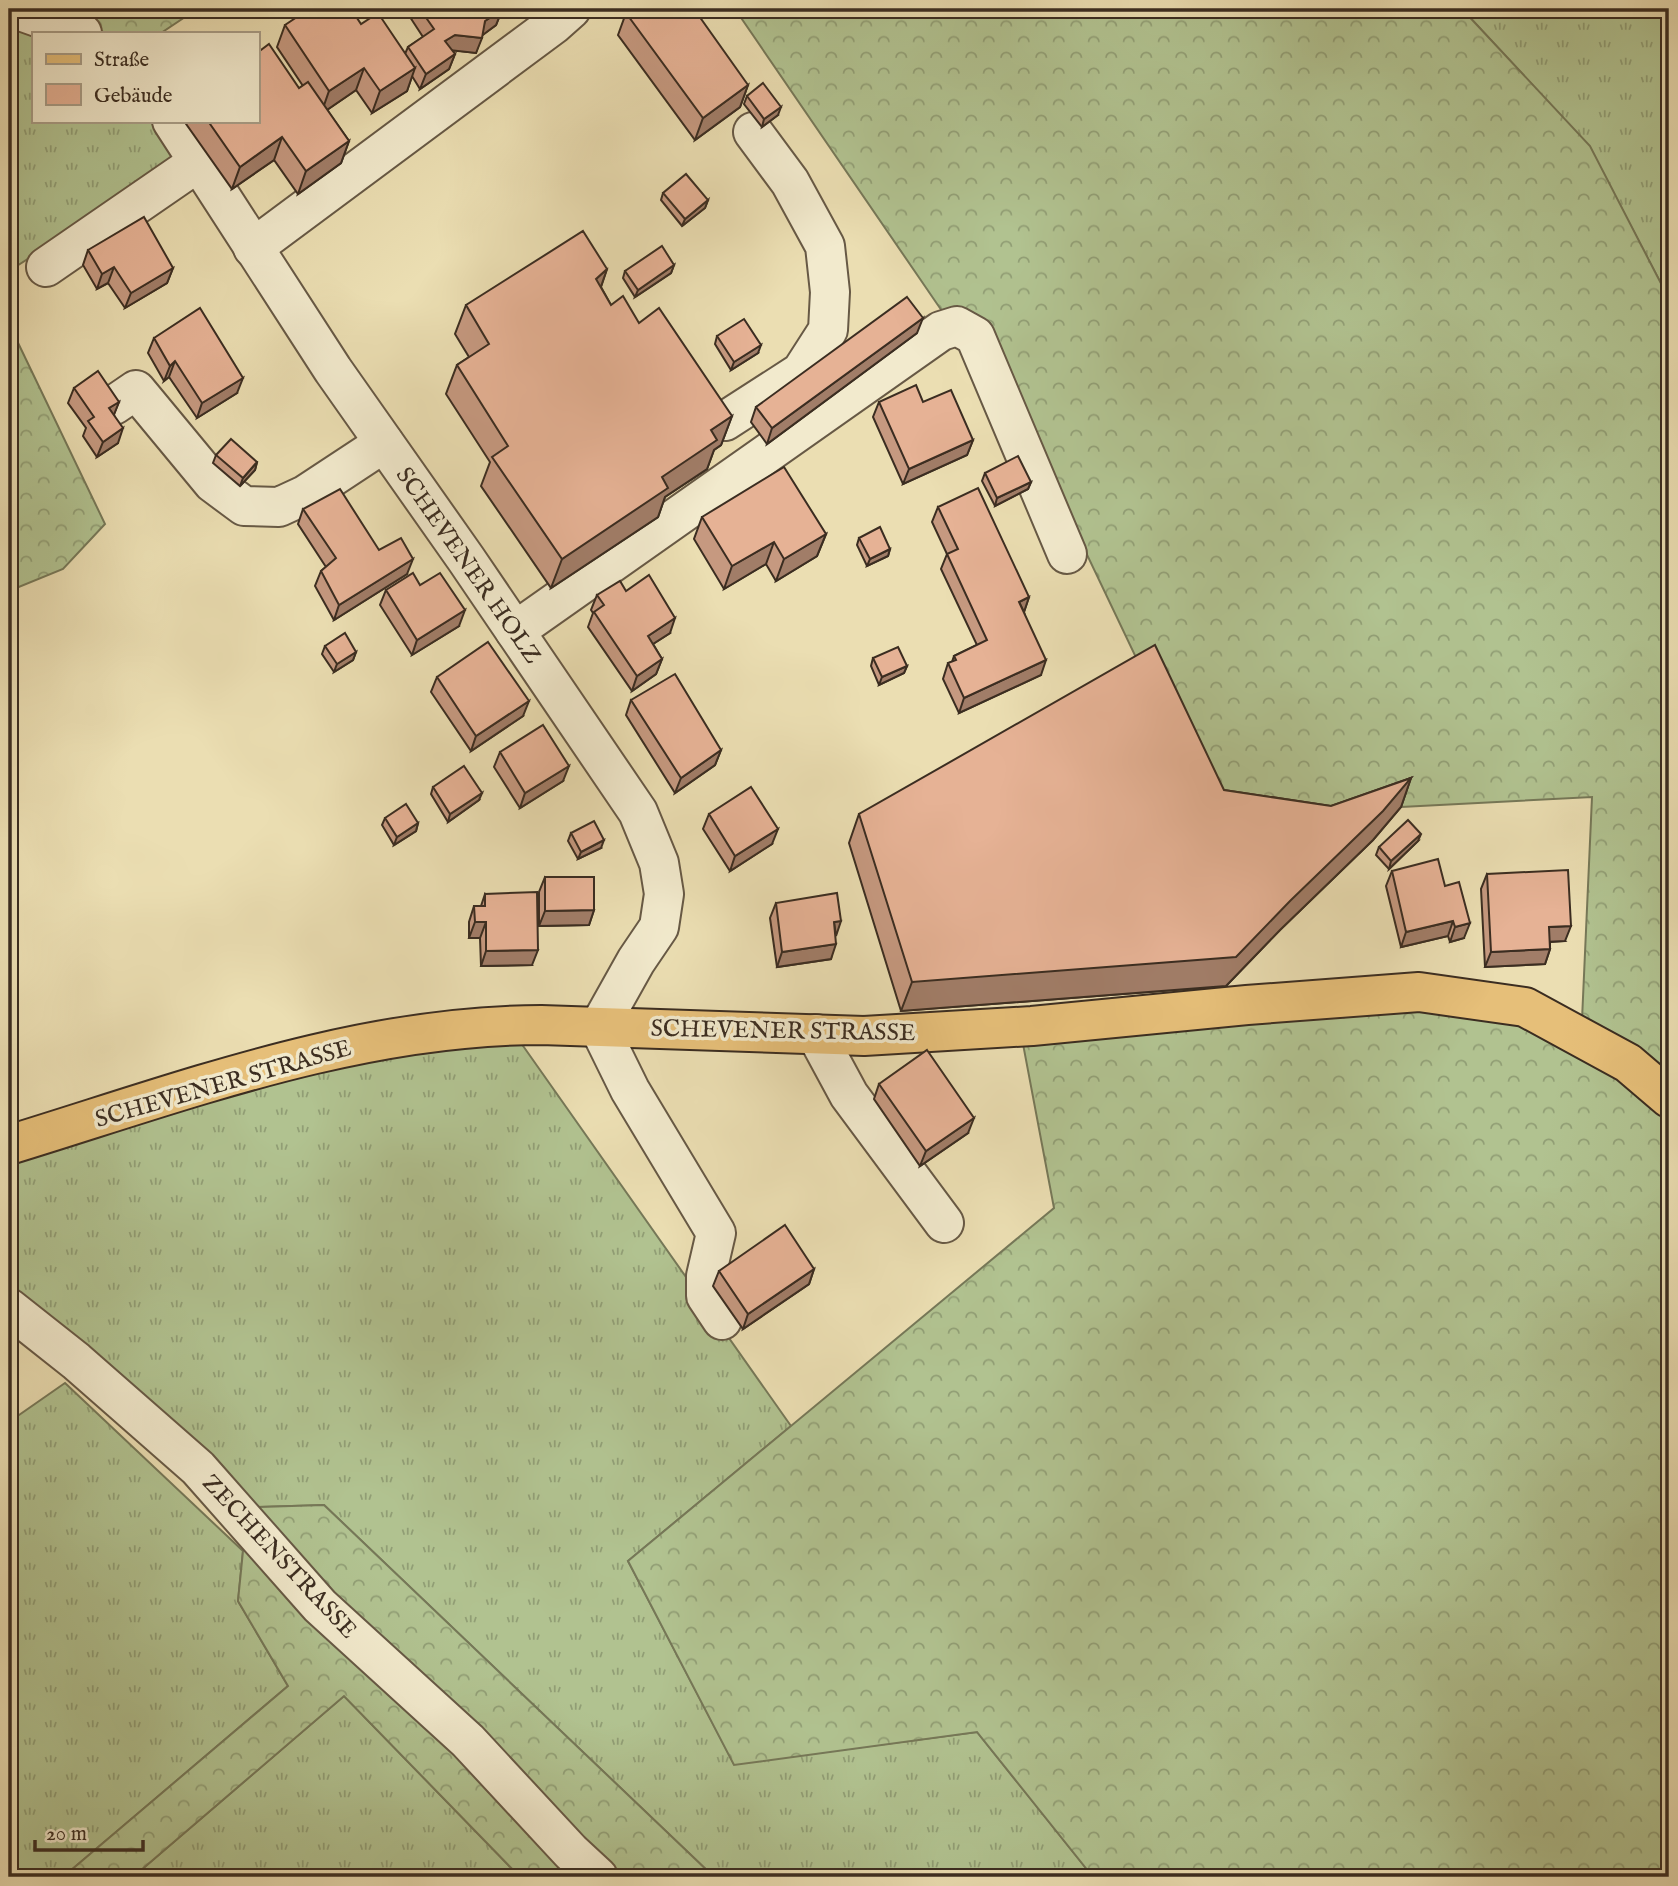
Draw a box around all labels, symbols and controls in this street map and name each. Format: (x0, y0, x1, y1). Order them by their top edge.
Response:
legend (32, 32, 259, 122)
text: Straße (94, 47, 150, 74)
text: Gebäude (94, 83, 173, 110)
street label: SCHEVENER HOLZ (388, 461, 548, 671)
street label: SCHEVENER STRASSE (650, 1014, 916, 1049)
street label: SCHEVENER STRASSE (92, 1033, 355, 1136)
street label: ZECHENSTRASSE (195, 1468, 363, 1646)
scale bar (35, 1809, 144, 1853)
text: 20 m (46, 1821, 87, 1848)

